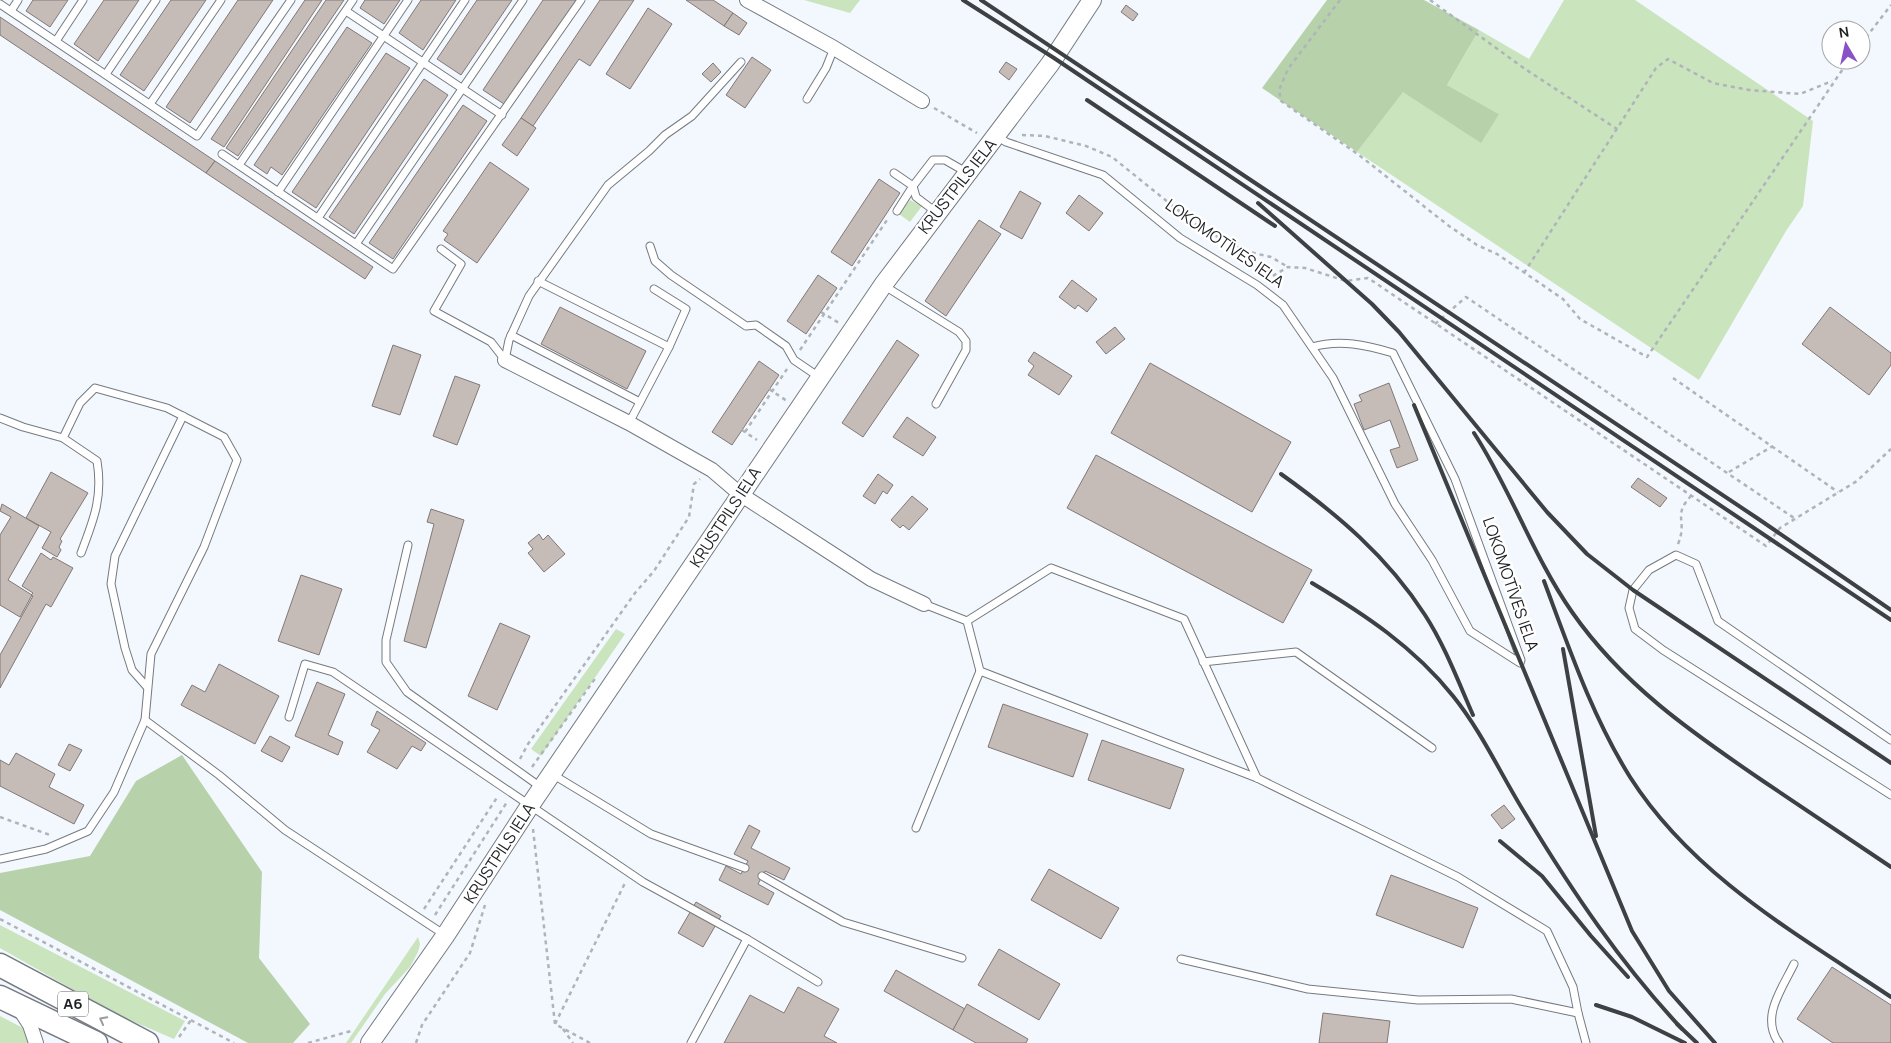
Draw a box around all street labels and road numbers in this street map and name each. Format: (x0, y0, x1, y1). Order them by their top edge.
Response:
street label: KRUSTPILS IELA (913, 134, 1001, 238)
street label: LOKOMOTĪVES IELA (1161, 194, 1289, 292)
street label: KRUSTPILS IELA (684, 463, 766, 571)
street label: LOKOMOTĪVES IELA (1478, 514, 1544, 654)
street label: KRUSTPILS IELA (458, 799, 540, 907)
road number: A6 (58, 992, 88, 1016)

